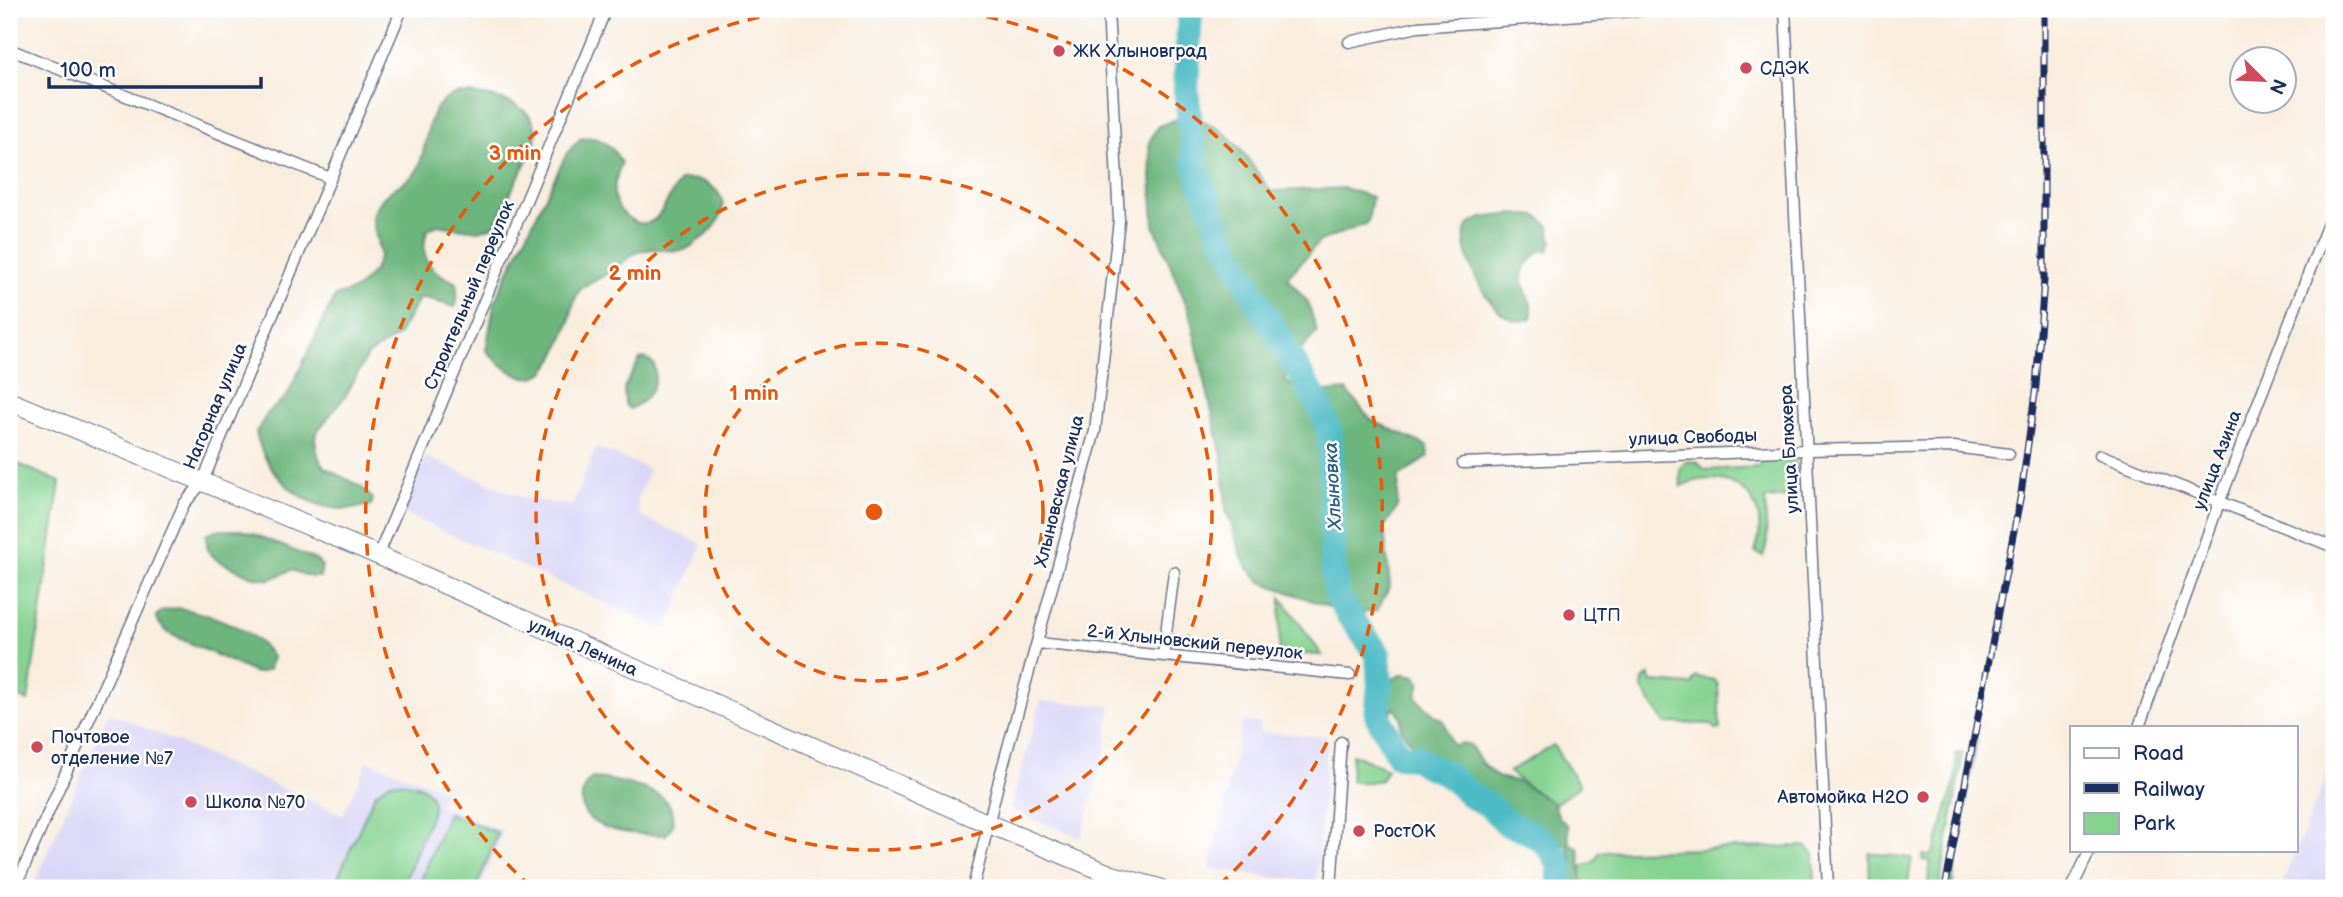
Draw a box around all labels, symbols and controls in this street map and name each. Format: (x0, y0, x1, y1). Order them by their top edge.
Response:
place label: ЖК Хлыновград (1073, 41, 1207, 62)
marker: ЖК Хлыновград (1051, 43, 1067, 59)
scale bar (49, 46, 261, 90)
north arrow (2228, 46, 2298, 116)
text: 100 m (60, 58, 116, 83)
place label: СДЭК (1760, 58, 1809, 79)
marker: СДЭК (1738, 60, 1754, 76)
text: N (2264, 75, 2291, 98)
text: 3 min (489, 141, 541, 166)
street label: Строительный переулок (420, 197, 519, 393)
text: 2 min (608, 261, 662, 286)
street label: Нагорная улица (179, 339, 252, 473)
text: 1 min (729, 381, 779, 406)
street label: улица Блюхера (1776, 383, 1803, 514)
street label: улица Азина (2189, 407, 2246, 513)
street label: Хлыновская улица (1030, 412, 1089, 570)
street label: улица Свободы (1629, 425, 1758, 450)
water label: Хлыновка (1320, 441, 1347, 531)
centre of rings (862, 500, 886, 524)
place label: ЦТП (1583, 605, 1621, 626)
marker: ЦТП (1561, 607, 1577, 623)
street label: улица Ленина (525, 614, 641, 681)
street label: 2-й Хлыновский переулок (1086, 621, 1304, 664)
legend (2070, 726, 2298, 852)
place label: Почтовое отделение №7 (51, 727, 173, 769)
marker: Почтовое отделение №7 (29, 739, 45, 755)
text: Road (2133, 741, 2184, 766)
text: Railway (2133, 777, 2205, 802)
place label: Автомойка H2O (1776, 787, 1909, 808)
marker: Автомойка H2O (1915, 789, 1931, 805)
place label: Школа №70 (205, 792, 305, 813)
marker: Школа №70 (183, 794, 199, 810)
text: Park (2133, 811, 2176, 836)
place label: РостОК (1373, 821, 1436, 842)
marker: РостОК (1351, 823, 1367, 839)

